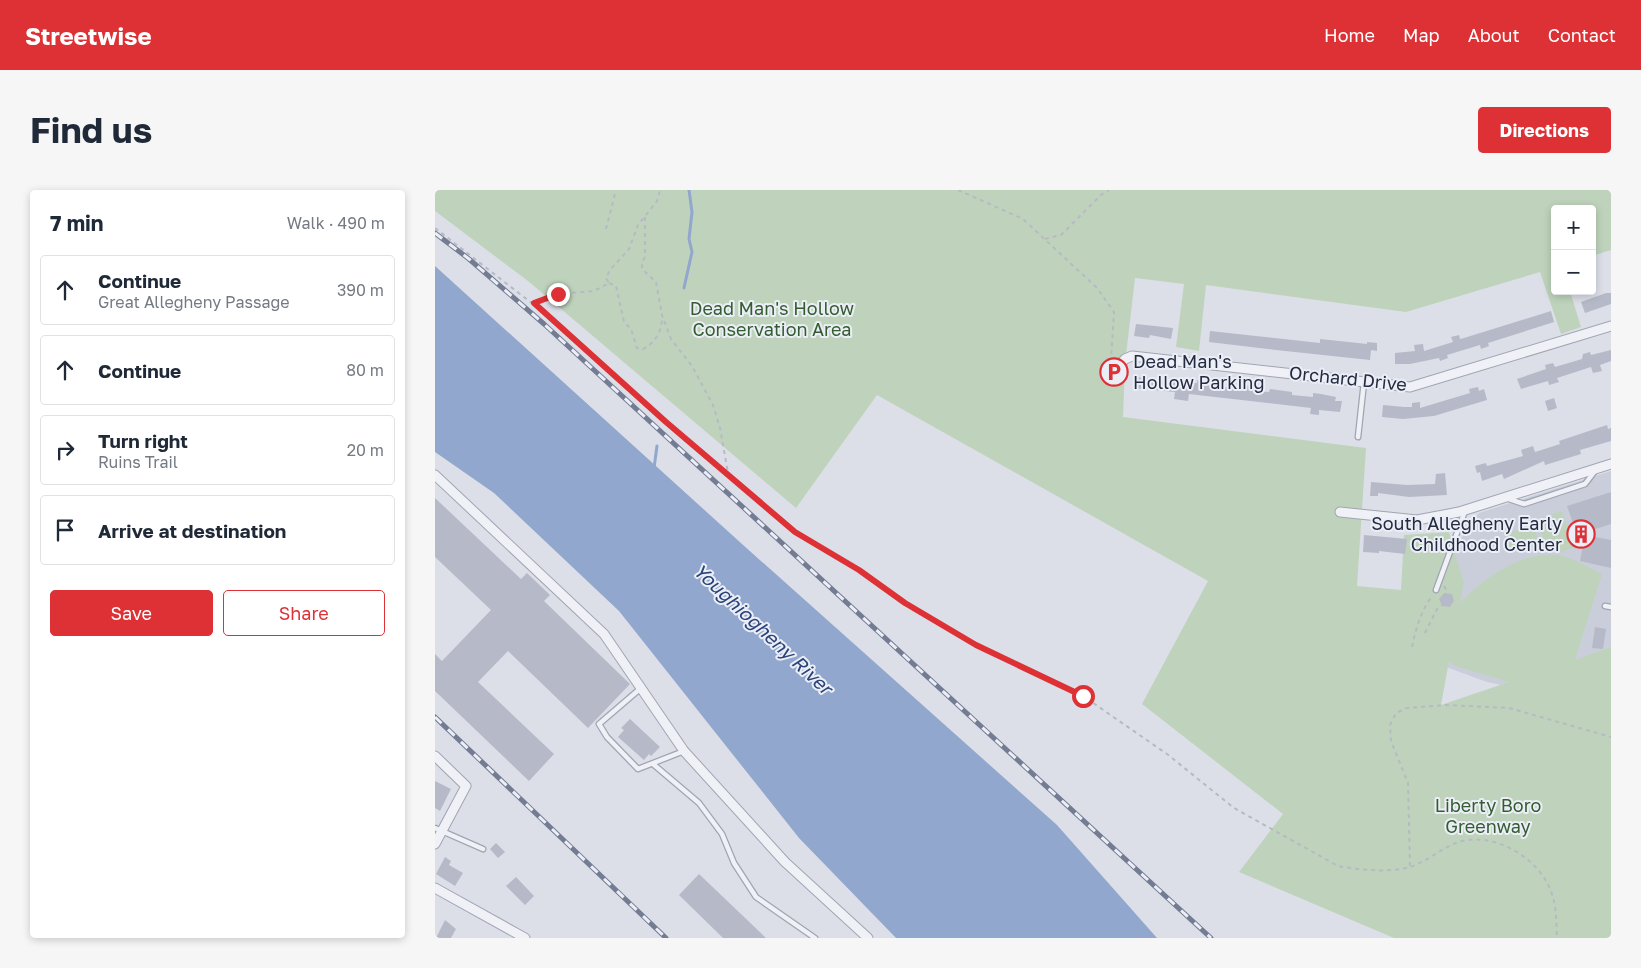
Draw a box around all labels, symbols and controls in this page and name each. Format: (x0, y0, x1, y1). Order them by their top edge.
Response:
text: Streetwise (25, 21, 152, 50)
text: Home (1324, 24, 1375, 46)
text: Map (1403, 24, 1440, 46)
text: About (1468, 24, 1520, 46)
text: Contact (1548, 24, 1616, 46)
button: Directions (1478, 107, 1611, 153)
text: Find us (30, 109, 152, 151)
map controls (1551, 205, 1596, 295)
button: + (1551, 205, 1596, 250)
text: 7 min (50, 210, 104, 236)
text: Walk · 490 m (287, 213, 385, 233)
button: − (1551, 250, 1596, 295)
text: Continue (98, 269, 181, 292)
icon: ahead (51, 276, 79, 304)
text: 390 m (337, 280, 384, 300)
route end (547, 283, 570, 306)
text: Great Allegheny Passage (98, 292, 290, 312)
park label: Dead Man's Hollow Conservation Area (690, 297, 855, 340)
place label: Dead Man's Hollow Parking (1133, 350, 1264, 393)
icon: ahead (51, 356, 79, 384)
parking icon: Dead Man's Hollow Parking (1099, 357, 1129, 387)
text: Continue (98, 359, 181, 382)
text: 80 m (346, 360, 384, 380)
street label: Orchard Drive (1288, 361, 1408, 395)
text: Turn right (98, 429, 188, 452)
icon: right (51, 436, 79, 464)
text: 20 m (347, 440, 384, 460)
text: Ruins Trail (98, 452, 178, 472)
place label: South Allegheny Early Childhood Center (1371, 512, 1562, 555)
icon: arrive (51, 516, 79, 544)
text: Arrive at destination (98, 519, 286, 542)
building icon: South Allegheny Early Childhood Center (1566, 519, 1596, 549)
water label: Youghiogheny River (689, 558, 839, 701)
button: Save (50, 590, 213, 636)
button: Share (223, 590, 385, 636)
route start (1072, 685, 1095, 708)
park label: Liberty Boro Greenway (1435, 794, 1541, 837)

